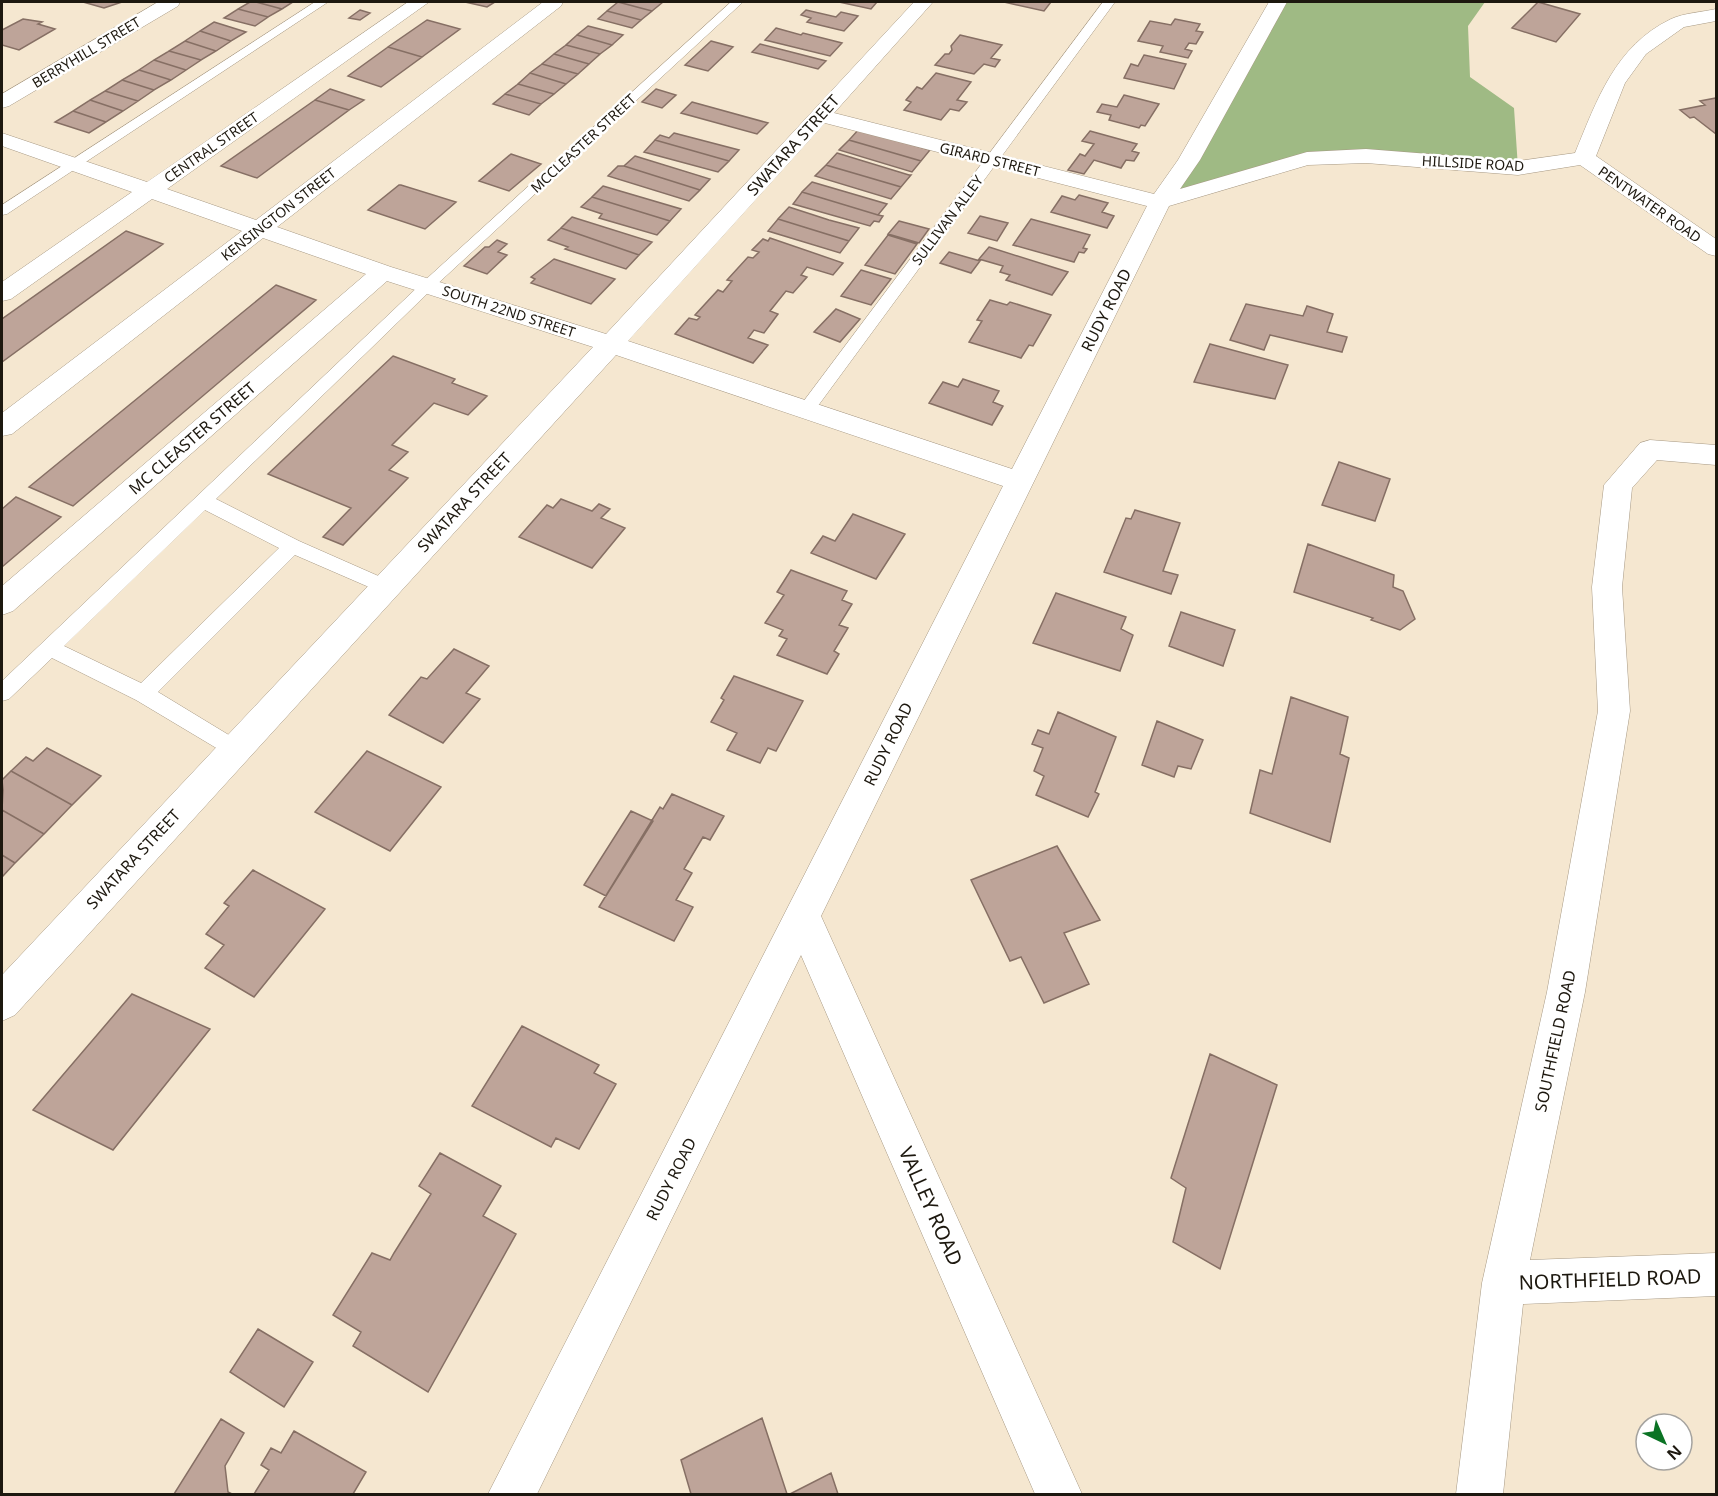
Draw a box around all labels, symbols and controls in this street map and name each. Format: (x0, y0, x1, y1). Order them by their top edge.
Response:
street label: BERRYHILL STREET (28, 12, 144, 92)
street label: MCCLEASTER STREET (526, 89, 640, 197)
street label: SWATARA STREET (742, 90, 844, 200)
street label: CENTRAL STREET (160, 107, 262, 187)
street label: GIRARD STREET (938, 137, 1042, 181)
street label: HILLSIDE ROAD (1421, 151, 1525, 175)
street label: PENTWATER ROAD (1595, 161, 1705, 247)
street label: KENSINGTON STREET (217, 163, 339, 265)
street label: SULLIVAN ALLEY (907, 171, 987, 269)
street label: RUDY ROAD (1076, 265, 1136, 355)
street label: SOUTH 22ND STREET (440, 281, 578, 342)
street label: MC CLEASTER STREET (124, 377, 260, 499)
street label: SWATARA STREET (412, 447, 516, 557)
street label: RUDY ROAD (858, 699, 918, 789)
street label: SWATARA STREET (81, 804, 185, 914)
street label: SOUTHFIELD ROAD (1529, 968, 1581, 1114)
street label: RUDY ROAD (641, 1134, 701, 1224)
street label: VALLEY ROAD (893, 1142, 969, 1270)
street label: NORTHFIELD ROAD (1518, 1262, 1702, 1296)
north arrow (1634, 1412, 1694, 1472)
text: N (1662, 1440, 1687, 1465)

